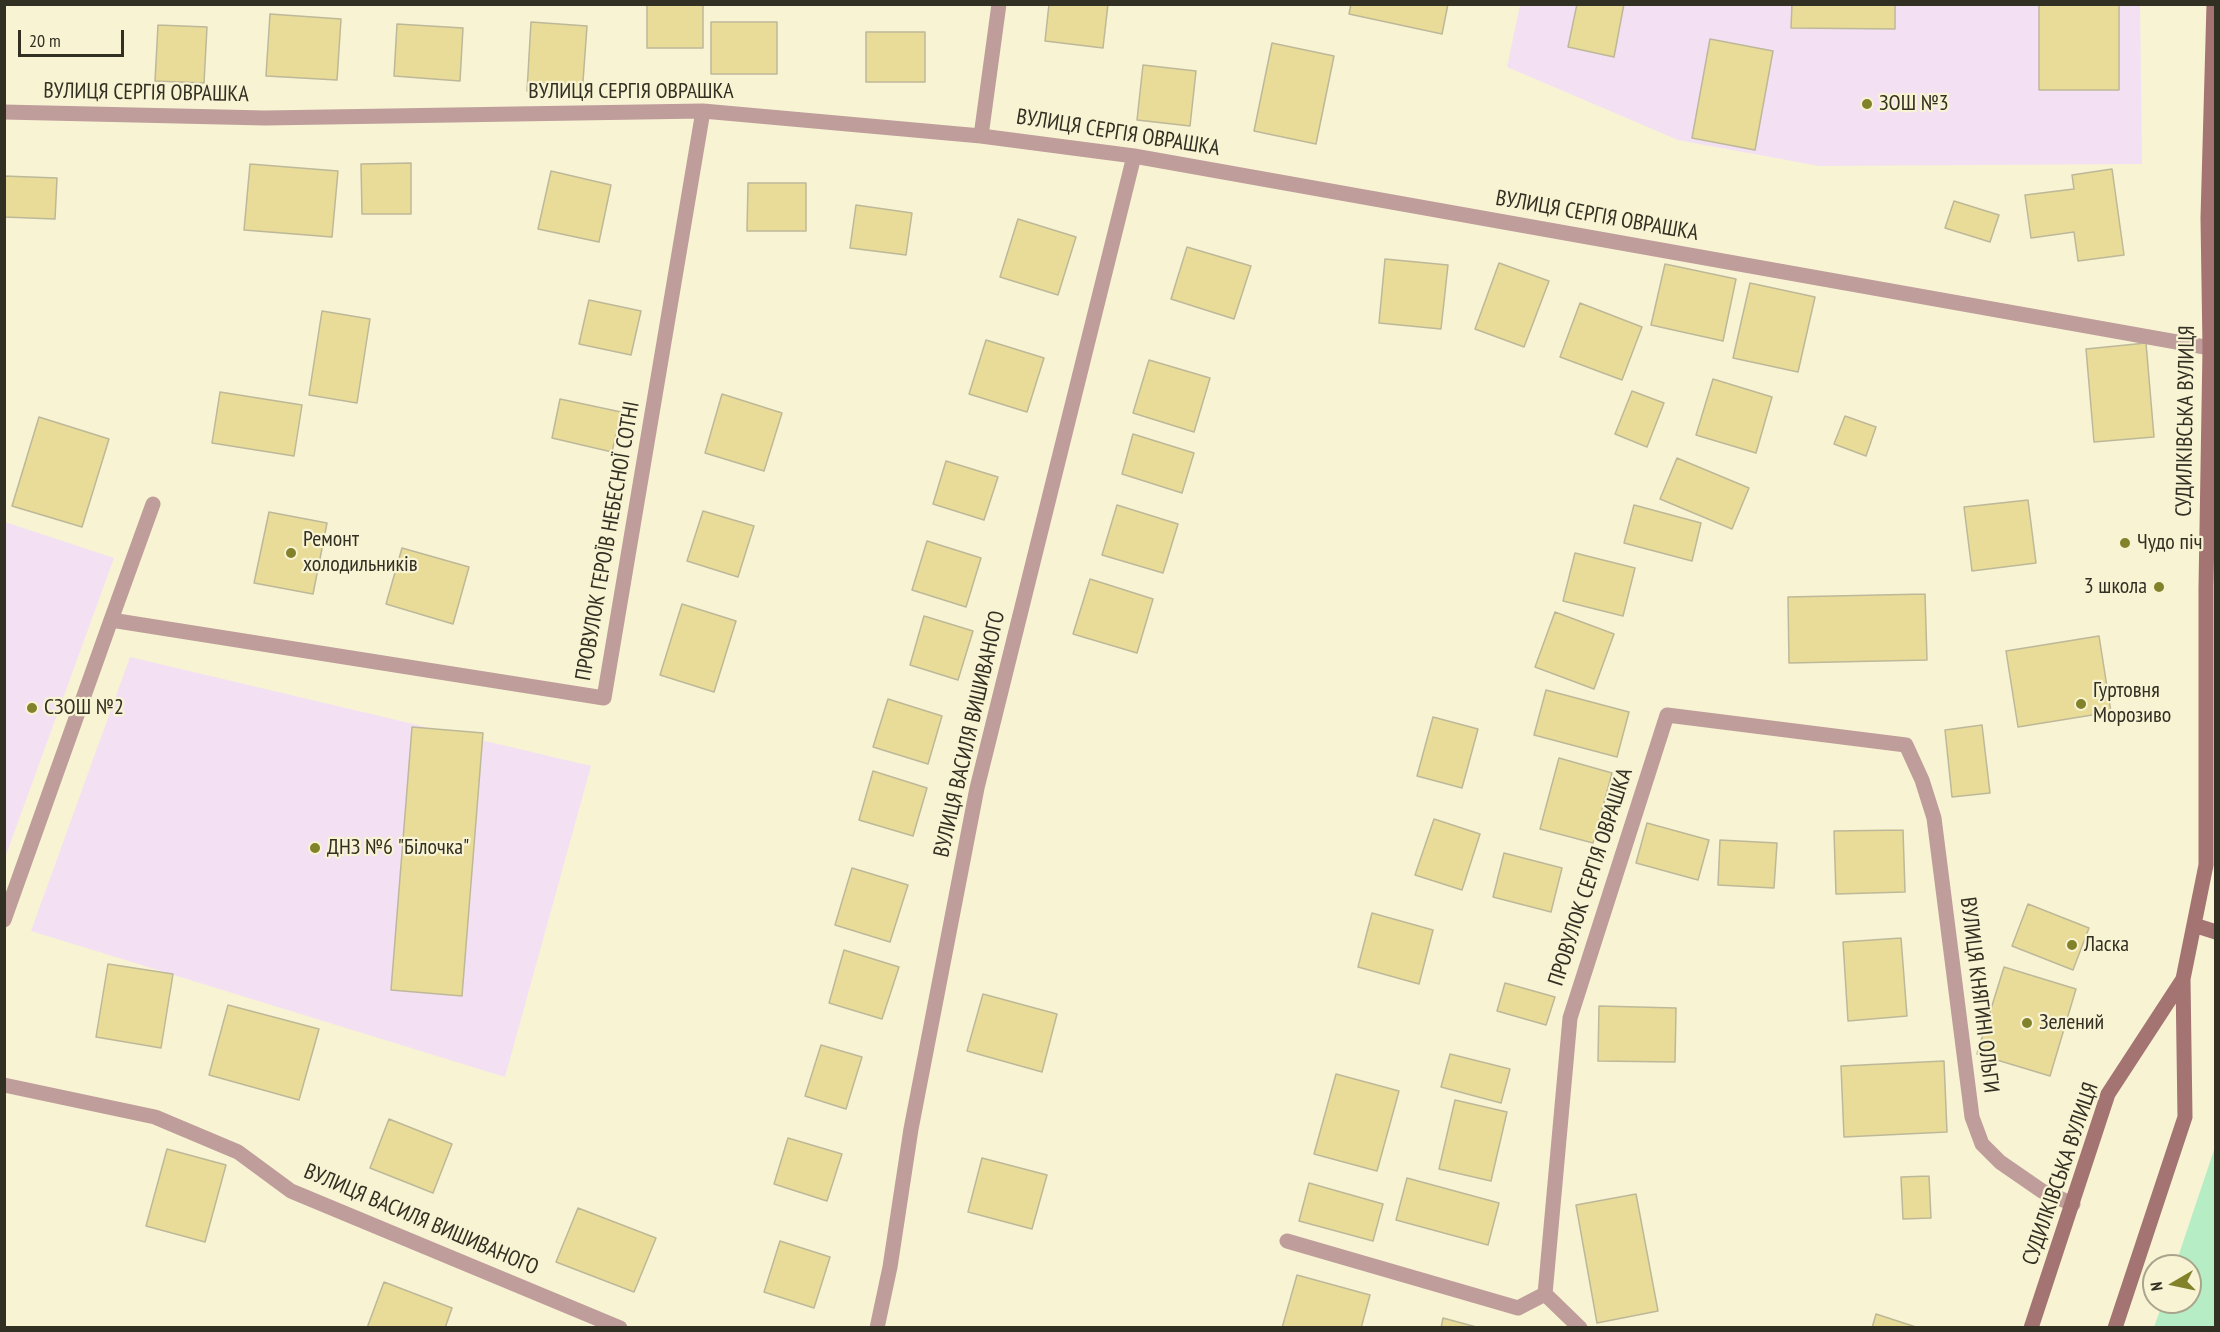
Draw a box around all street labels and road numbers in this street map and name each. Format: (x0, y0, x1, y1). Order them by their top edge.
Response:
street label: ВУЛИЦЯ СЕРГІЯ ОВРАШКА (43, 78, 249, 108)
street label: ВУЛИЦЯ СЕРГІЯ ОВРАШКА (528, 79, 734, 105)
street label: ВУЛИЦЯ СЕРГІЯ ОВРАШКА (1014, 104, 1222, 162)
street label: ВУЛИЦЯ СЕРГІЯ ОВРАШКА (1494, 185, 1700, 247)
street label: СУДИЛКІВСЬКА ВУЛИЦЯ (2171, 325, 2201, 517)
street label: ПРОВУЛОК ГЕРОЇВ НЕБЕСНОЇ СОТНІ (570, 399, 646, 683)
street label: ВУЛИЦЯ ВАСИЛЯ ВИШИВАНОГО (929, 608, 1011, 860)
street label: ПРОВУЛОК СЕРГІЯ ОВРАШКА (1543, 765, 1639, 989)
street label: ВУЛИЦЯ КНЯГИНІ ОЛЬГИ (1954, 896, 2004, 1094)
street label: СУДИЛКІВСЬКА ВУЛИЦЯ (2017, 1079, 2105, 1269)
street label: ВУЛИЦЯ ВАСИЛЯ ВИШИВАНОГО (300, 1159, 542, 1281)

